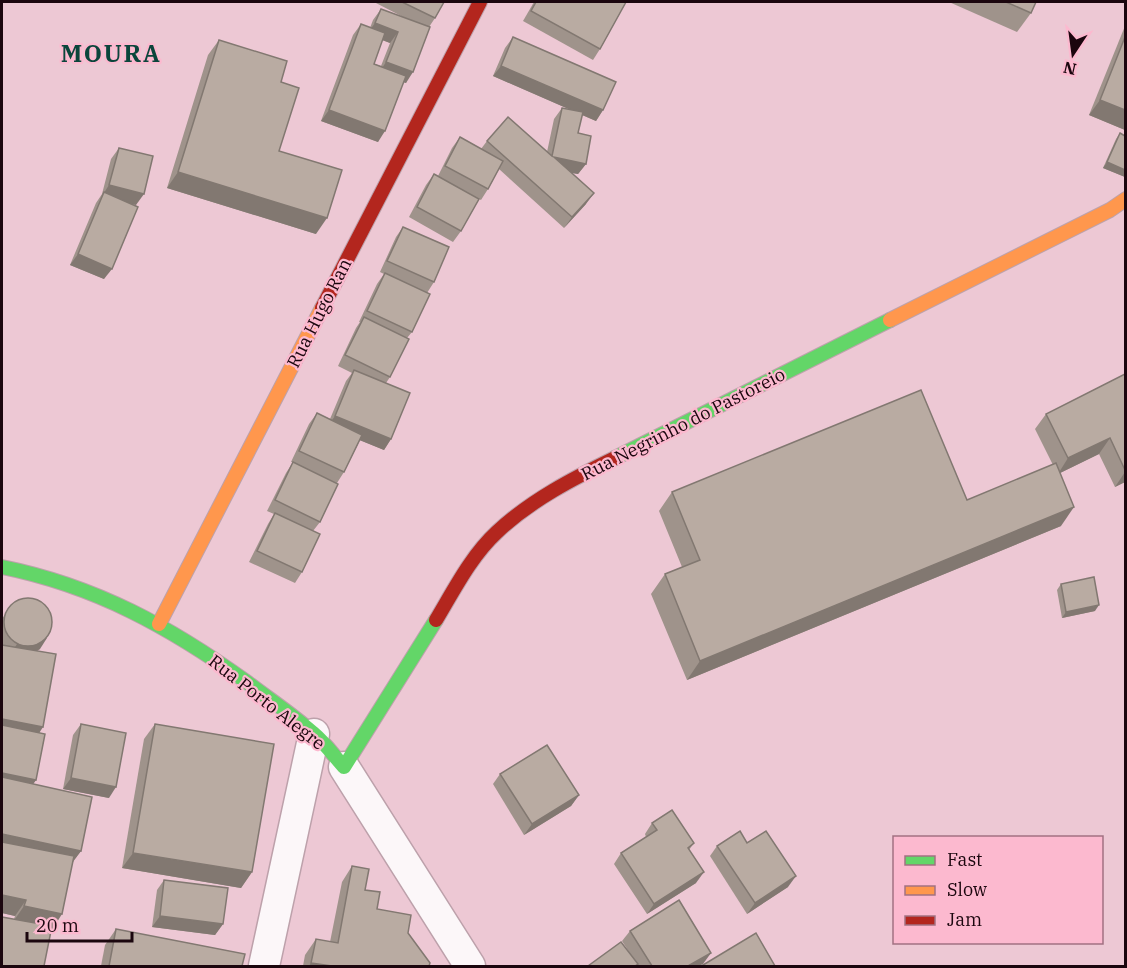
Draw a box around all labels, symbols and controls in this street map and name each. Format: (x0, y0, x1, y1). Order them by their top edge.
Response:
north arrow (1043, 24, 1103, 84)
district label: MOURA (61, 37, 161, 69)
text: N (1061, 57, 1078, 80)
street label: Rua Hugo Ran (282, 254, 356, 372)
street label: Rua Negrinho do Pastoreio (577, 362, 789, 486)
street label: Rua Porto Alegre (204, 649, 330, 755)
legend (893, 836, 1103, 944)
text: Fast (947, 848, 982, 871)
text: Slow (947, 878, 987, 901)
scale bar (27, 905, 132, 943)
text: Jam (947, 908, 982, 931)
text: 20 m (36, 914, 79, 937)

